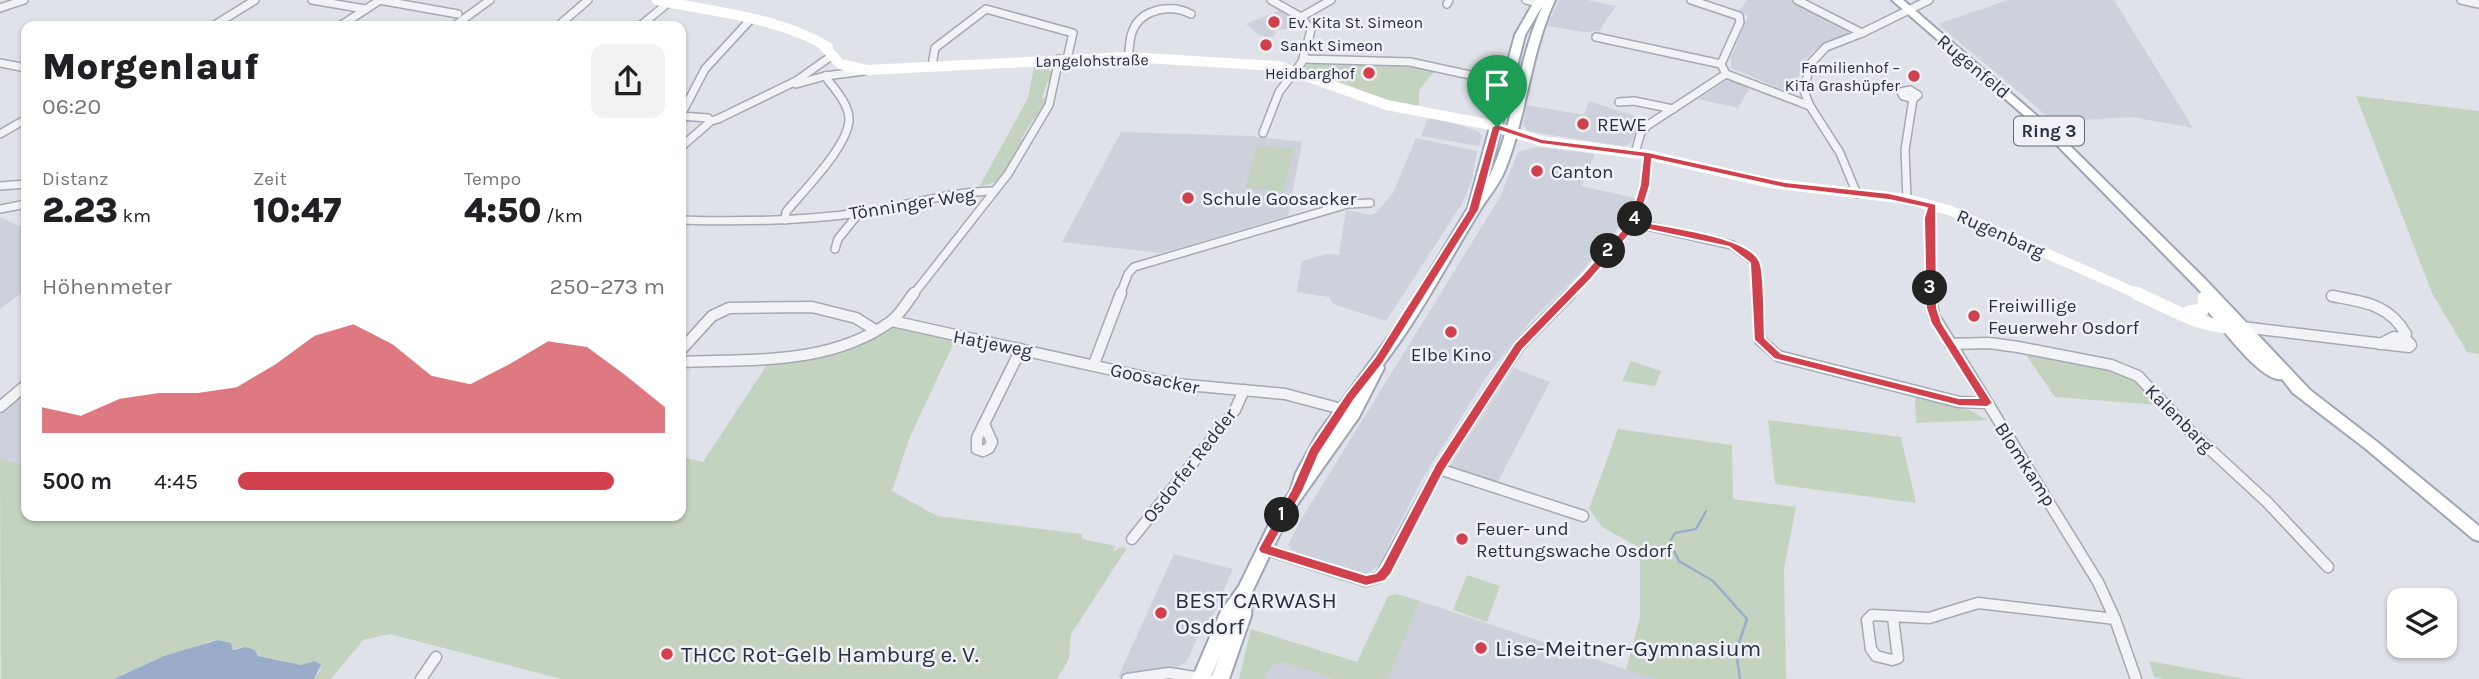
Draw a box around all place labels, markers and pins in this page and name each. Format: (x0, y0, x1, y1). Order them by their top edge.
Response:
place label: Ev. Kita St. Simeon (1288, 13, 1423, 32)
marker: Ev. Kita St. Simeon (1266, 14, 1282, 30)
place label: Sankt Simeon (1280, 36, 1383, 55)
marker: Sankt Simeon (1258, 37, 1274, 53)
pin (1467, 55, 1527, 127)
place label: Familienhof – KiTa Grashüpfer (1785, 58, 1900, 95)
place label: Heidbarghof (1265, 64, 1356, 83)
marker: Heidbarghof (1361, 65, 1377, 81)
marker: Familienhof – KiTa Grashüpfer (1906, 68, 1922, 84)
place label: REWE (1597, 114, 1647, 136)
marker: REWE (1575, 116, 1591, 132)
place label: Canton (1551, 161, 1614, 183)
marker: Canton (1529, 163, 1545, 179)
place label: Schule Goosacker (1202, 188, 1357, 210)
marker: Schule Goosacker (1180, 190, 1196, 206)
pin: 4 (1618, 202, 1652, 236)
pin: 2 (1590, 233, 1626, 268)
pin: 3 (1912, 270, 1948, 306)
place label: Freiwillige Feuerwehr Osdorf (1988, 295, 2139, 339)
marker: Freiwillige Feuerwehr Osdorf (1966, 308, 1982, 324)
marker: Elbe Kino (1443, 324, 1459, 340)
place label: Elbe Kino (1411, 344, 1491, 366)
pin: 1 (1264, 498, 1300, 532)
place label: Feuer- und Rettungswache Osdorf (1476, 518, 1673, 562)
marker: Feuer- und Rettungswache Osdorf (1454, 531, 1470, 547)
place label: BEST CARWASH Osdorf (1175, 587, 1337, 640)
marker: BEST CARWASH Osdorf (1153, 605, 1169, 621)
place label: Lise-Meitner-Gymnasium (1495, 635, 1761, 662)
marker: Lise-Meitner-Gymnasium (1473, 640, 1489, 656)
place label: THCC Rot-Gelb Hamburg e. V. (681, 641, 979, 668)
marker: THCC Rot-Gelb Hamburg e. V. (659, 646, 675, 662)

